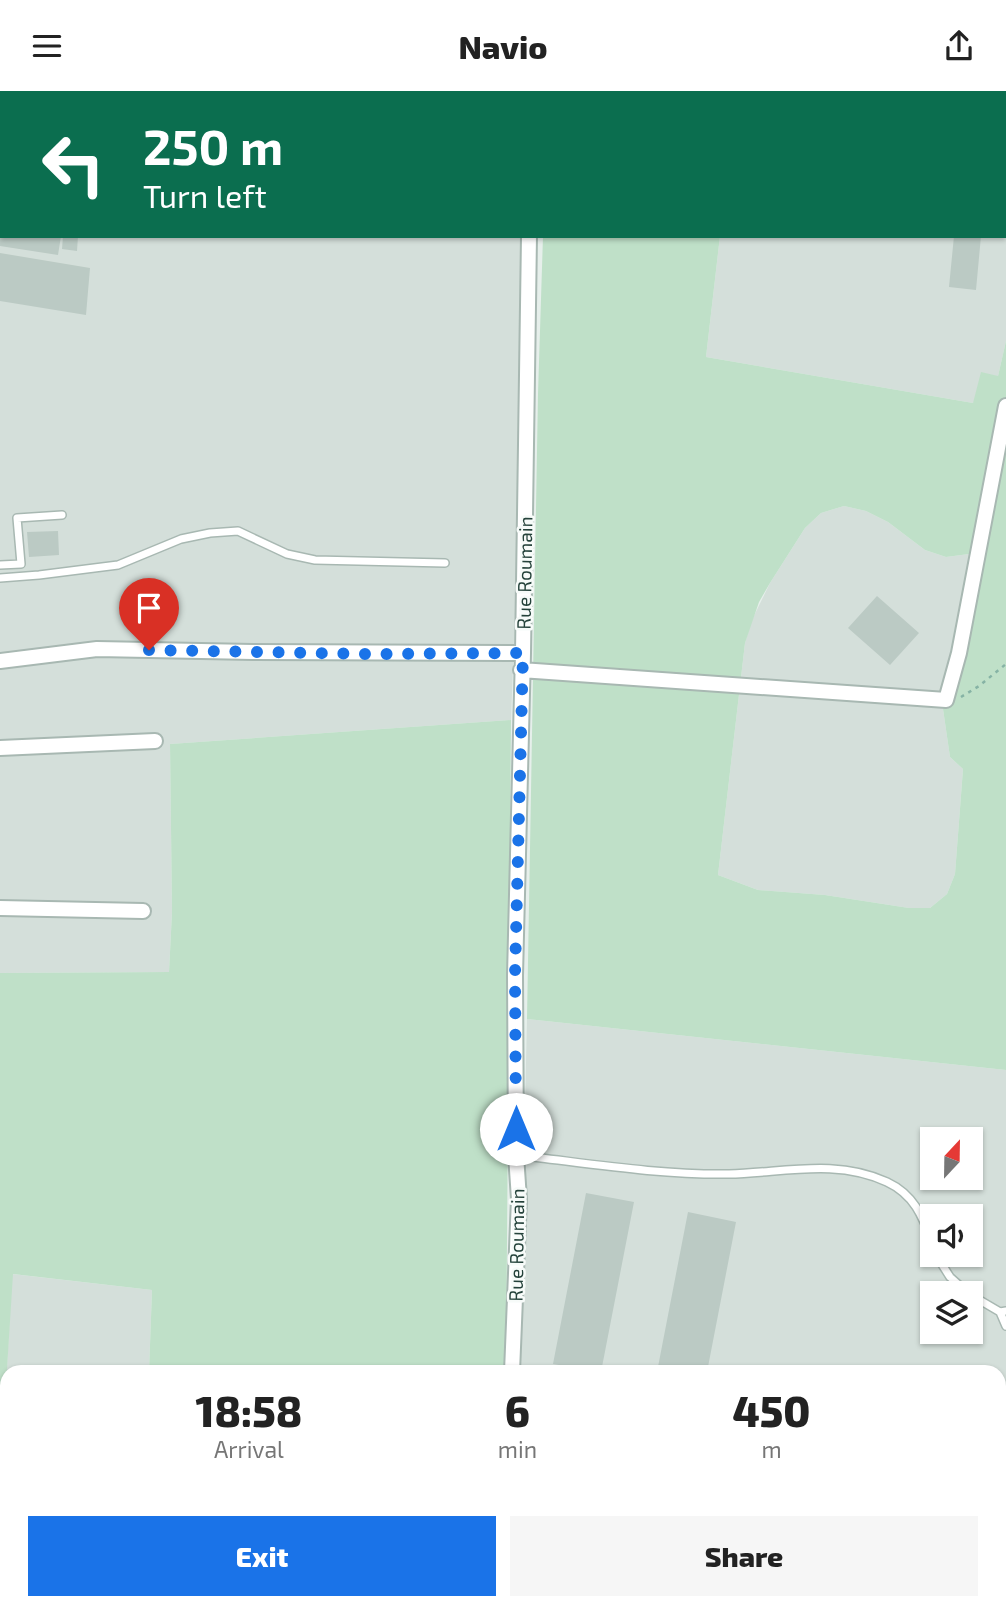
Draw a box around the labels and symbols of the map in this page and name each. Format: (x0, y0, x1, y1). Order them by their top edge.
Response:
street label: Rue Roumain (512, 516, 536, 630)
pin (119, 578, 179, 650)
position arrow (479, 1092, 553, 1166)
north arrow (920, 1127, 984, 1190)
street label: Rue Roumain (504, 1188, 528, 1302)

